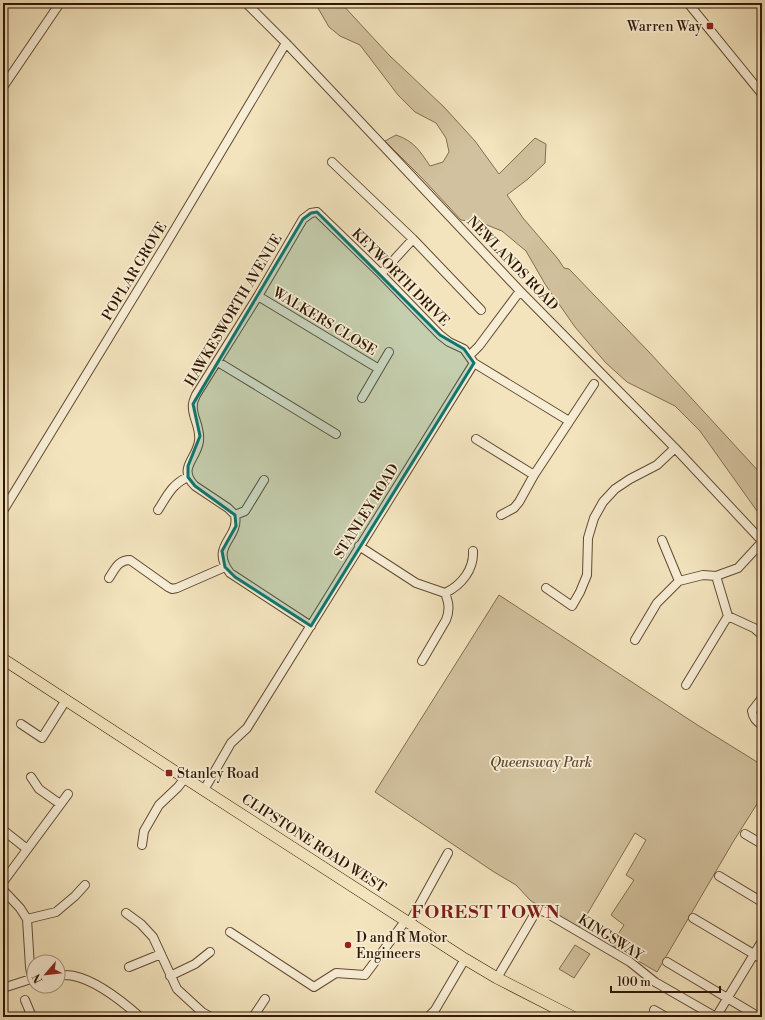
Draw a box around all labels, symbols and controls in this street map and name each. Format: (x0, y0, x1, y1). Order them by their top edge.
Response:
place label: Warren Way (626, 18, 702, 36)
marker: Warren Way (705, 21, 715, 31)
street label: NEWLANDS ROAD (463, 213, 562, 315)
street label: POPLAR GROVE (98, 219, 171, 324)
street label: KEYWORTH DRIVE (348, 225, 453, 330)
street label: HAWKESWORTH AVENUE (181, 231, 287, 390)
street label: WALKERS CLOSE (268, 283, 380, 360)
street label: STANLEY ROAD (330, 461, 403, 562)
park label: Queensway Park (490, 754, 592, 772)
place label: Stanley Road (177, 765, 259, 783)
marker: Stanley Road (164, 768, 174, 778)
street label: CLIPSTONE ROAD WEST (238, 790, 389, 897)
district label: FOREST TOWN (411, 901, 561, 924)
street label: KINGSWAY (574, 911, 647, 965)
place label: D and R Motor Engineers (356, 929, 447, 963)
marker: D and R Motor Engineers (343, 940, 353, 950)
north arrow (26, 954, 66, 994)
scale bar (611, 968, 720, 994)
text: N (30, 971, 46, 985)
text: 100 m (617, 975, 651, 990)

